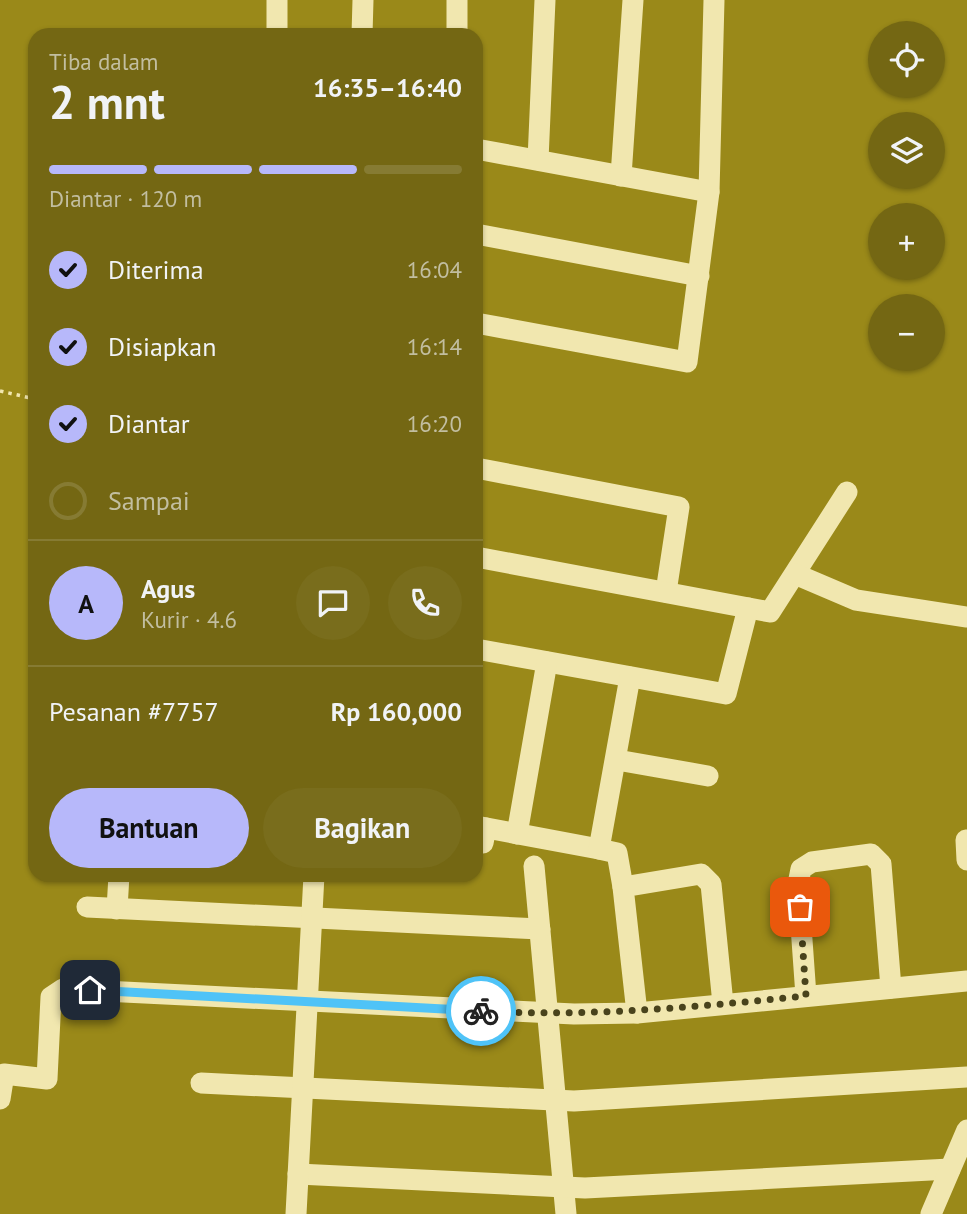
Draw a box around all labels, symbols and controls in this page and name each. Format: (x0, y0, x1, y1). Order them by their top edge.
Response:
map controls (868, 21, 945, 371)
button: locate (868, 21, 945, 98)
text: Tiba dalam (49, 47, 158, 76)
text: 16:35–16:40 (313, 71, 462, 104)
text: 2 mnt (49, 72, 165, 132)
button: layers (868, 112, 945, 189)
text: Diantar · 120 m (49, 184, 202, 213)
button: + (868, 203, 945, 280)
icon: check (49, 251, 87, 289)
text: Diterima (108, 253, 204, 286)
text: 16:04 (407, 255, 462, 284)
button: − (868, 294, 945, 371)
icon: check (49, 328, 87, 366)
text: Disiapkan (108, 330, 216, 363)
text: 16:14 (407, 332, 462, 361)
icon: check (49, 405, 87, 443)
text: Diantar (108, 407, 190, 440)
text: 16:20 (407, 409, 462, 438)
text: Sampai (108, 484, 190, 517)
button: chat (296, 566, 370, 640)
button: phone (388, 566, 462, 640)
text: Agus (141, 572, 195, 605)
text: A (78, 587, 94, 620)
text: Kurir · 4.6 (141, 605, 237, 634)
text: Pesanan #7757 (49, 695, 219, 728)
text: Rp 160,000 (331, 695, 462, 728)
button: Bantuan (49, 788, 249, 868)
button: Bagikan (263, 788, 462, 868)
pin (770, 877, 830, 937)
icon: bag (781, 888, 819, 926)
pin (60, 960, 120, 1020)
icon: home (71, 971, 109, 1009)
courier (446, 976, 516, 1046)
icon: bike (462, 992, 500, 1030)

